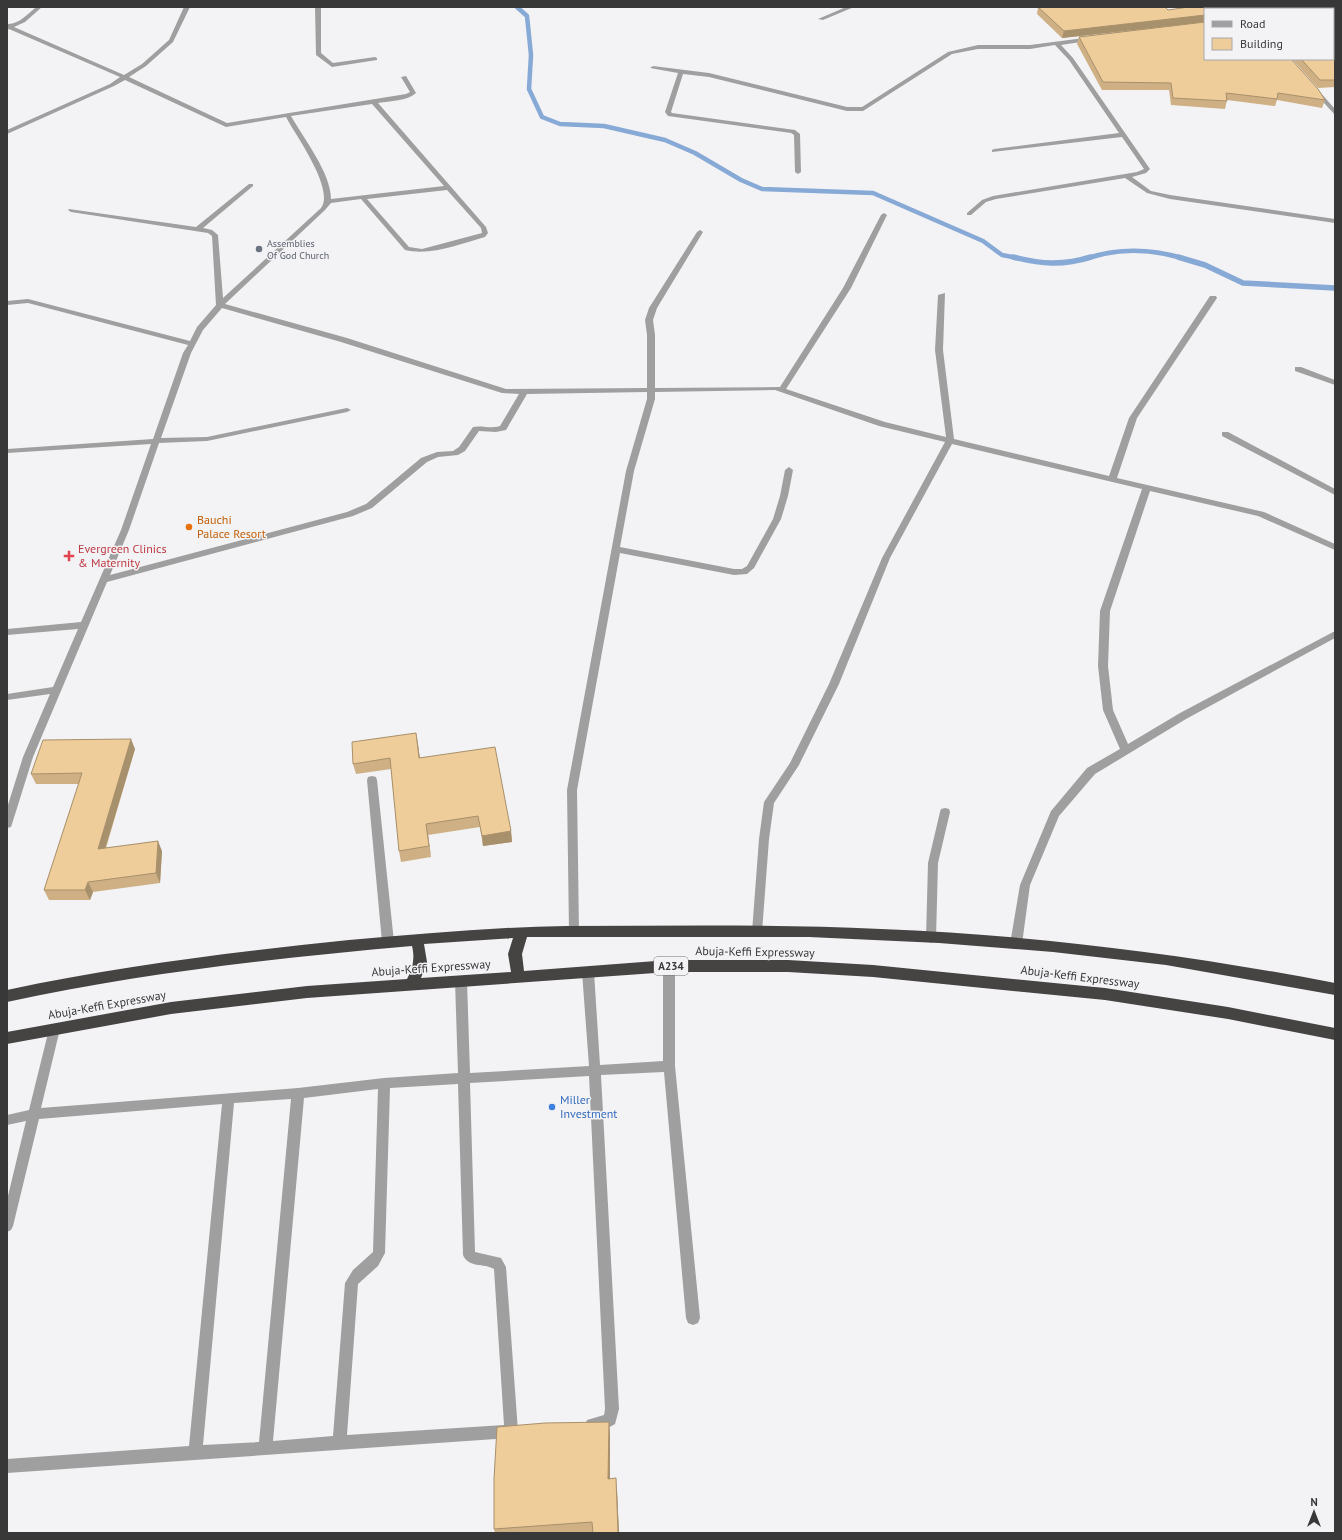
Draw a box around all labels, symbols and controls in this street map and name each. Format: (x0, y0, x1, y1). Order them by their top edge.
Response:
legend (1204, 8, 1334, 60)
text: Road (1240, 16, 1265, 31)
text: Building (1240, 36, 1283, 51)
place label: Assemblies Of God Church (267, 237, 329, 262)
marker: Assemblies Of God Church (254, 244, 264, 254)
place label: Bauchi Palace Resort (197, 512, 266, 541)
marker: Bauchi Palace Resort (184, 522, 194, 532)
place label: Evergreen Clinics & Maternity (78, 541, 166, 570)
marker: Evergreen Clinics & Maternity (63, 550, 75, 562)
street label: Abuja-Keffi Expressway (695, 943, 815, 960)
street label: Abuja-Keffi Expressway (371, 956, 492, 979)
road number: A234 (654, 957, 688, 975)
street label: Abuja-Keffi Expressway (1020, 962, 1141, 991)
street label: Abuja-Keffi Expressway (47, 987, 167, 1022)
place label: Miller Investment (560, 1092, 617, 1121)
marker: Miller Investment (547, 1102, 557, 1112)
north arrow (1294, 1492, 1334, 1532)
text: N (1310, 1495, 1318, 1509)

